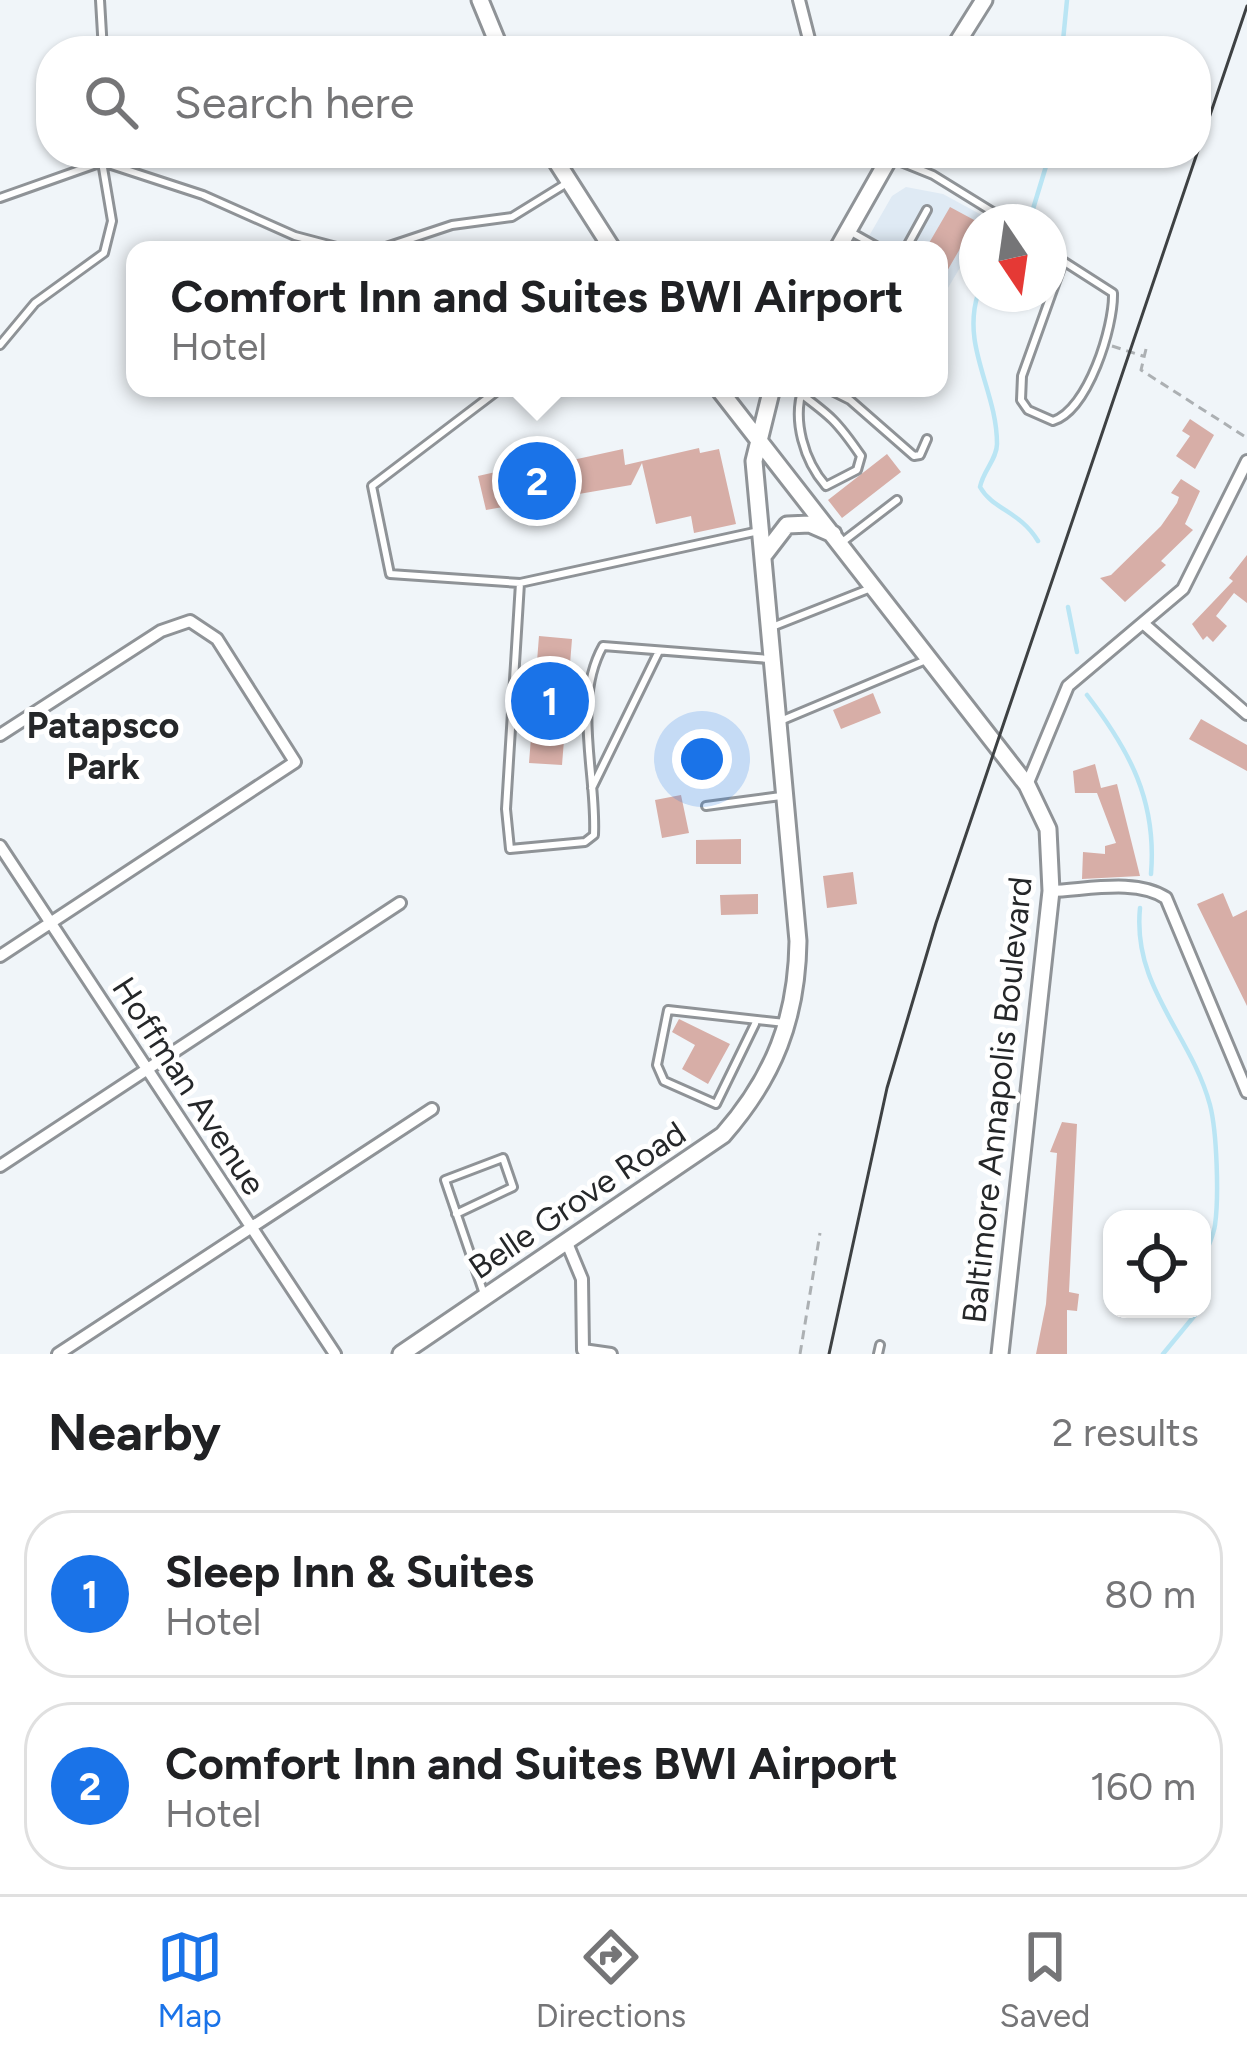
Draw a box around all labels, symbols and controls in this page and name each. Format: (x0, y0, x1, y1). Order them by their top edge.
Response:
search box (36, 36, 1211, 168)
icon: search (78, 69, 144, 135)
text: Search here (174, 75, 414, 129)
north arrow (959, 204, 1067, 312)
popup (126, 241, 948, 397)
text: Comfort Inn and Suites BWI Airport (171, 269, 903, 323)
text: Hotel (171, 323, 267, 370)
pin: 2 (498, 436, 576, 526)
pin: 1 (511, 656, 589, 746)
district label: Patapsco Park (27, 704, 179, 788)
your location (672, 729, 732, 789)
street label: Baltimore Annapolis Boulevard (954, 875, 1040, 1325)
street label: Hoffman Avenue (104, 970, 274, 1202)
street label: Belle Grove Road (461, 1113, 693, 1287)
map controls (1103, 1210, 1211, 1318)
button: locate (1103, 1210, 1211, 1318)
text: Nearby (48, 1402, 221, 1463)
text: 2 results (1052, 1409, 1199, 1456)
text: Sleep Inn & Suites (165, 1544, 534, 1598)
text: 1 (82, 1571, 98, 1618)
text: 80 m (1104, 1571, 1196, 1618)
text: Hotel (165, 1598, 261, 1645)
text: Comfort Inn and Suites BWI Airport (165, 1736, 898, 1790)
text: 2 (79, 1763, 101, 1810)
text: 160 m (1090, 1763, 1196, 1810)
text: Hotel (165, 1790, 261, 1837)
tab: Map (157, 1924, 223, 2035)
tab: Directions (536, 1924, 686, 2035)
tab: Saved (999, 1924, 1090, 2035)

